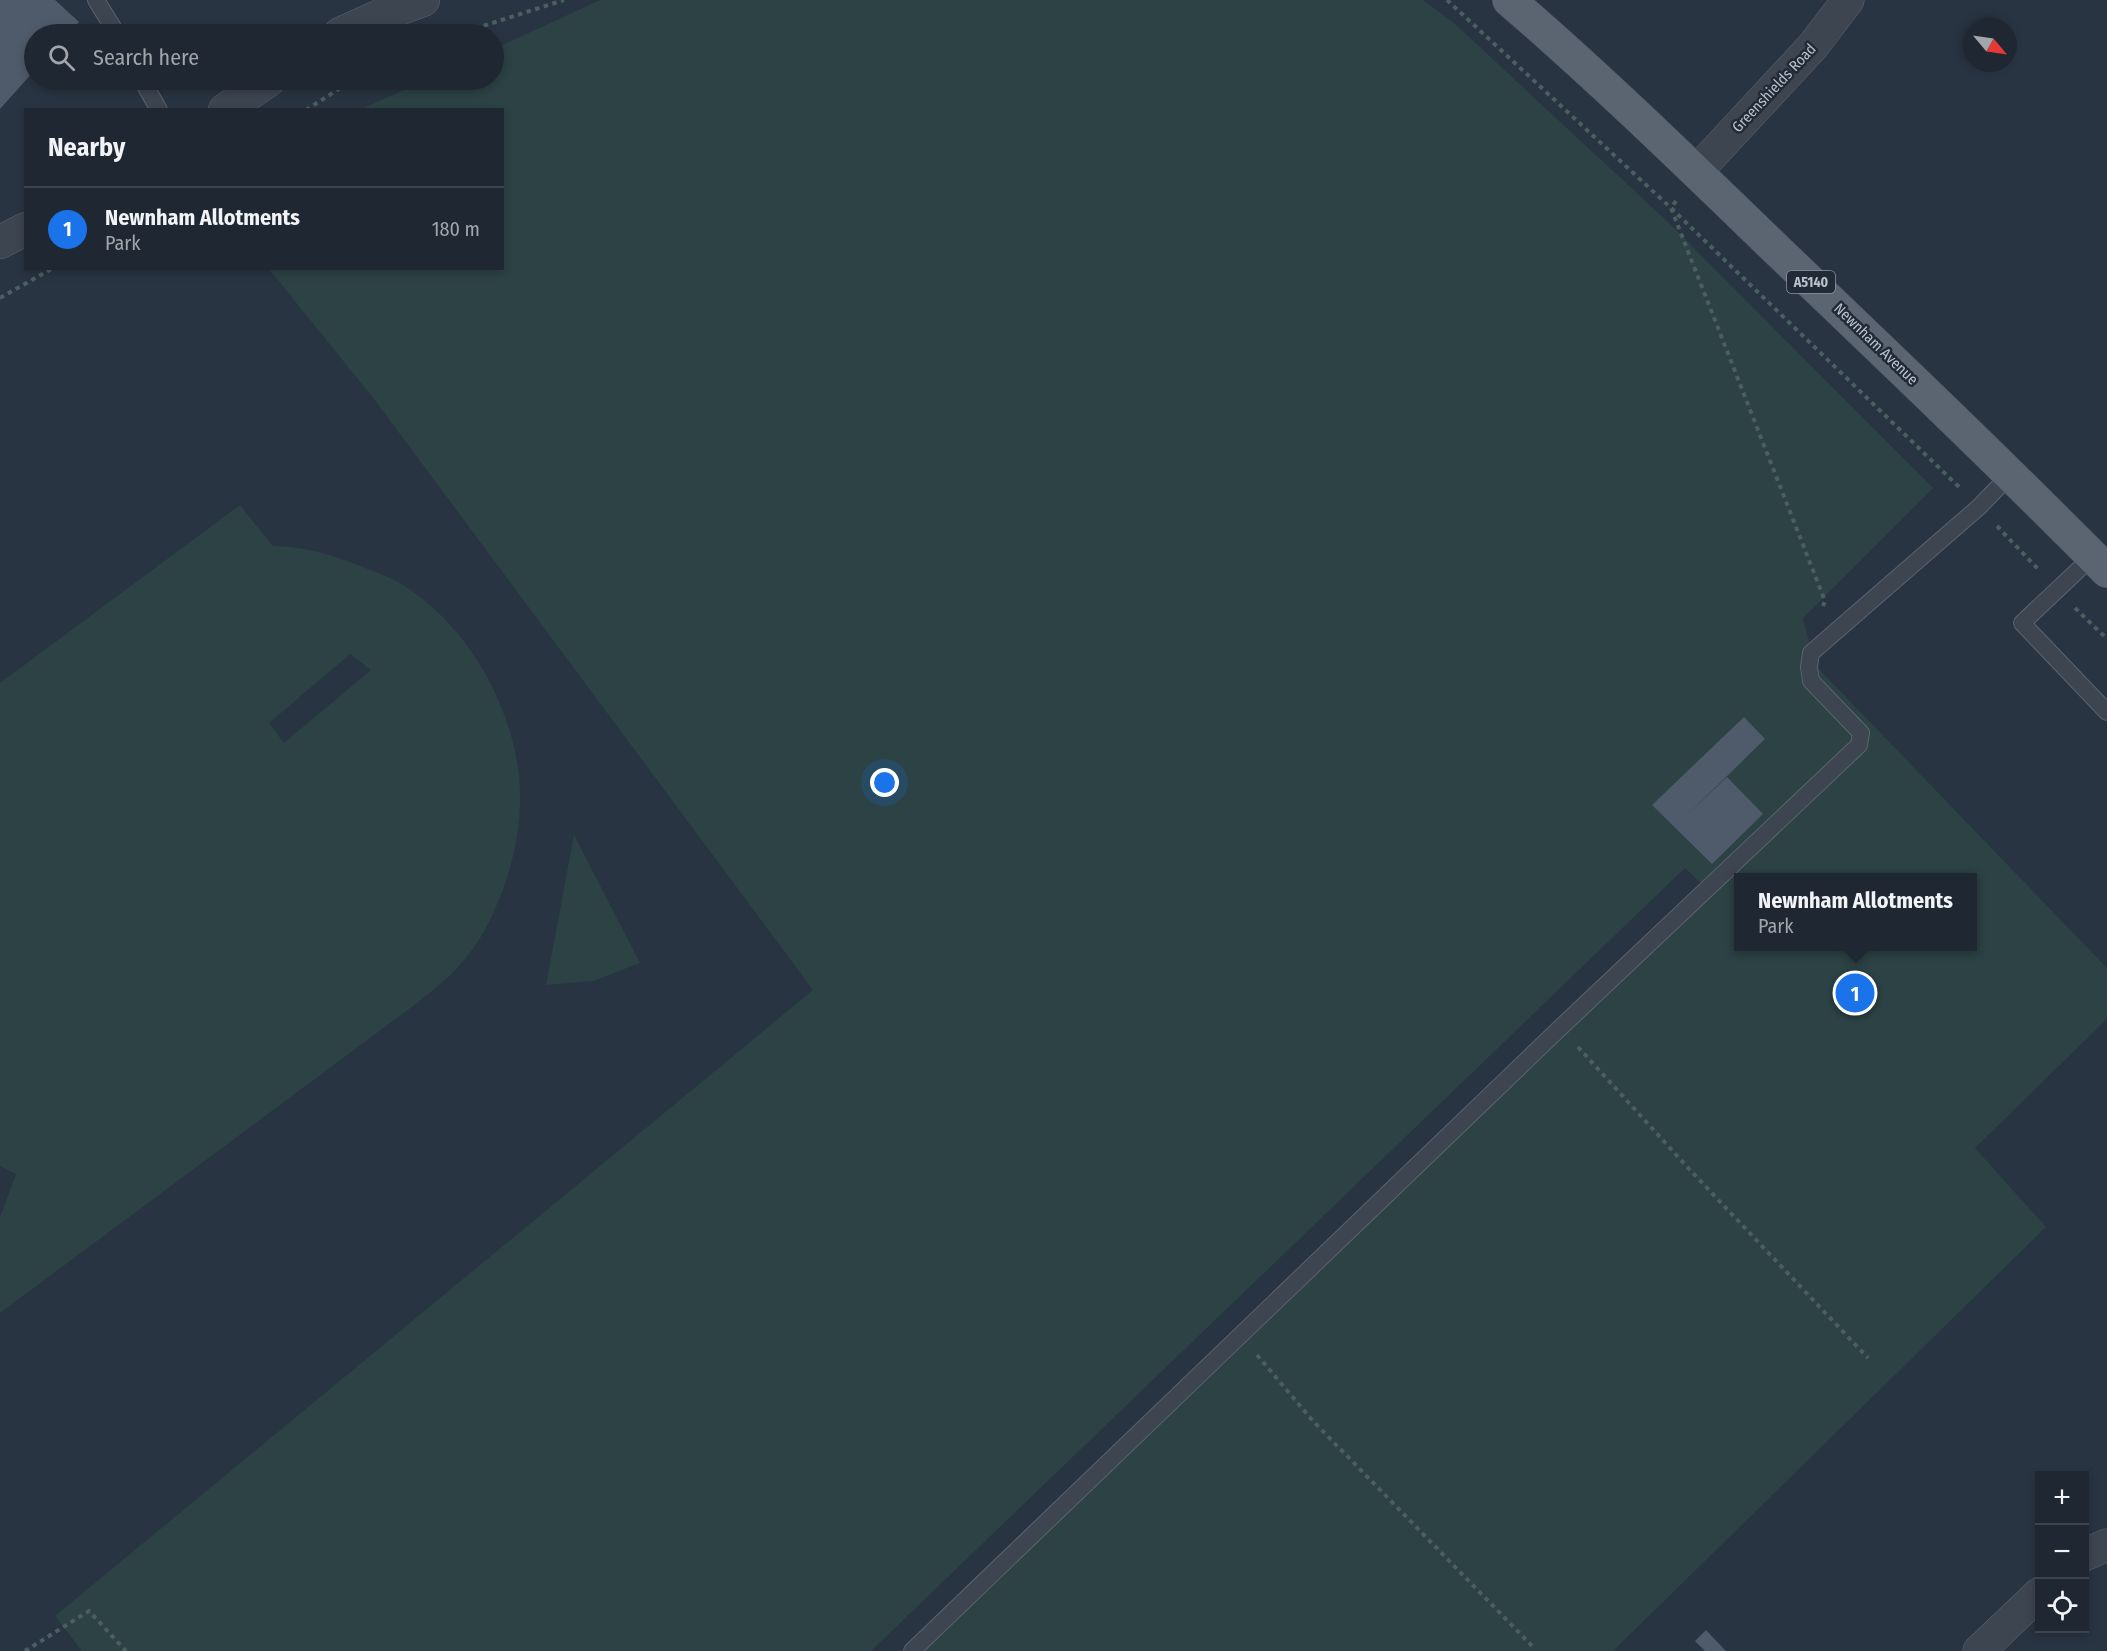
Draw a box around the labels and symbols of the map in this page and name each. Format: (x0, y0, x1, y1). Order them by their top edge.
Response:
north arrow (1963, 18, 2017, 72)
street label: Greenshields Road (1728, 40, 1820, 136)
road number: A5140 (1787, 271, 1835, 293)
street label: Newnham Avenue (1830, 299, 1922, 389)
your location (870, 768, 899, 797)
pin: 1 (1836, 970, 1874, 1016)

